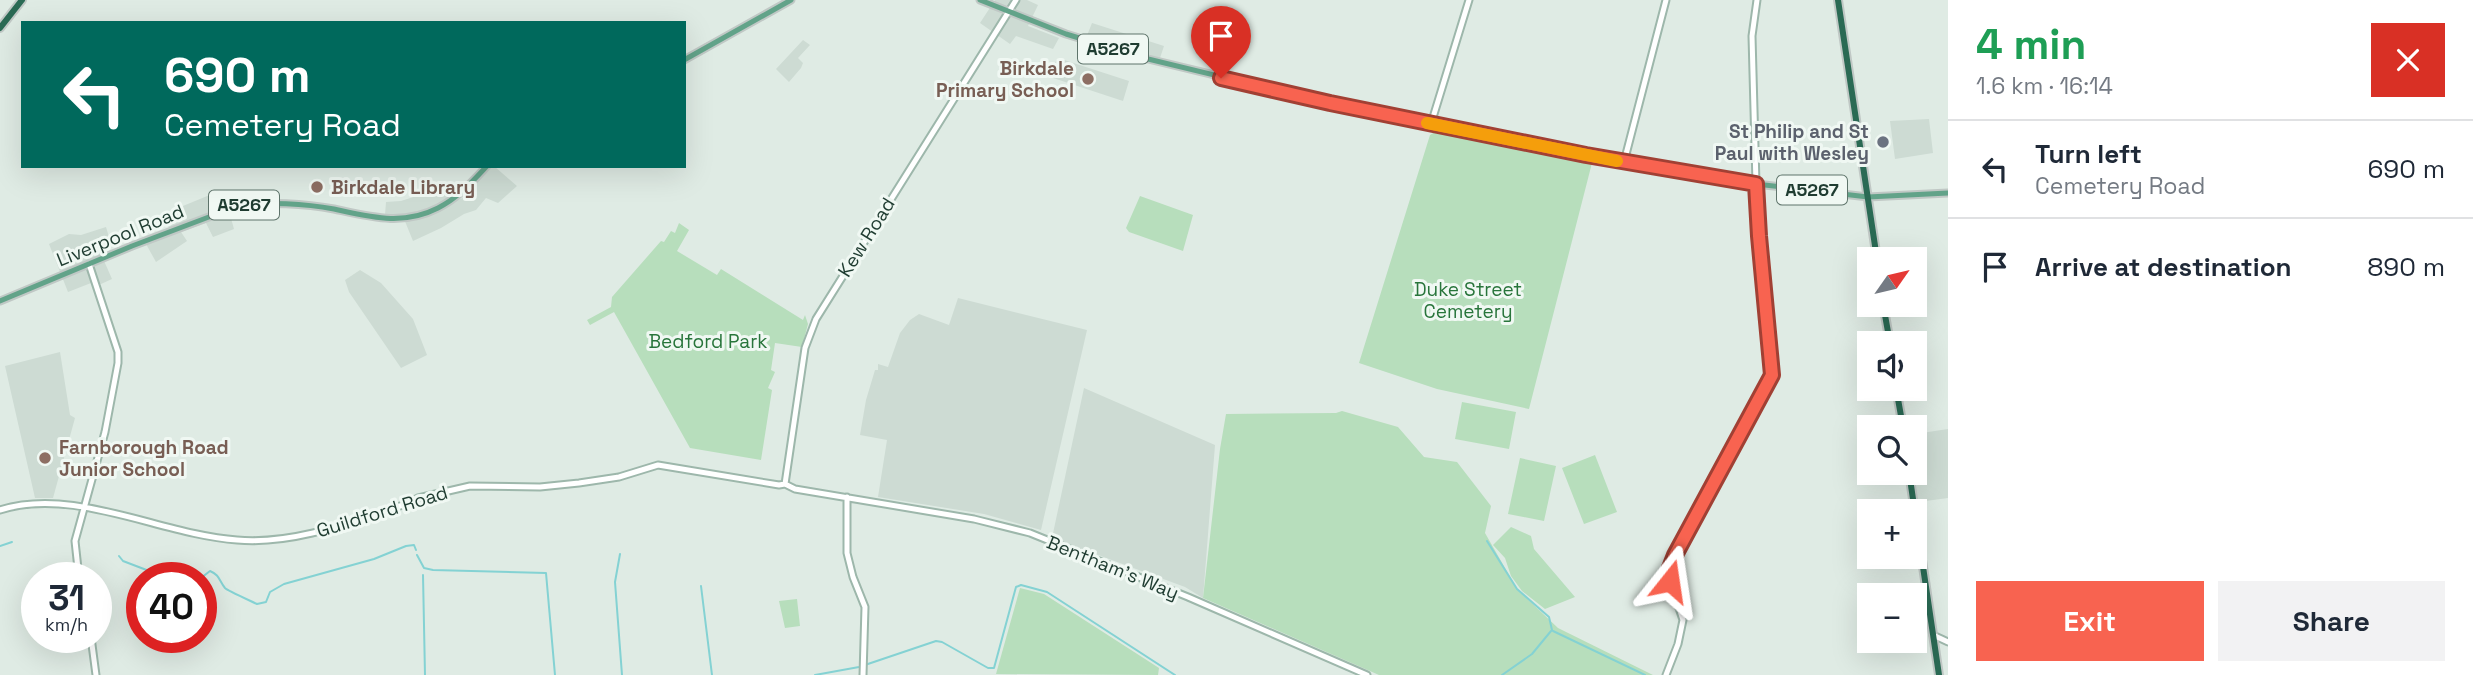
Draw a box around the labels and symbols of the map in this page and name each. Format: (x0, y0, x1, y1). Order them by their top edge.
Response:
pin (1191, 6, 1251, 78)
road number: A5267 (1078, 34, 1148, 64)
place label: Birkdale Primary School (936, 56, 1074, 103)
marker: Birkdale Primary School (1080, 71, 1096, 87)
place label: St Philip and St Paul with Wesley (1715, 119, 1869, 166)
marker: St Philip and St Paul with Wesley (1875, 134, 1891, 150)
place label: Birkdale Library (331, 175, 475, 200)
road number: A5267 (1777, 176, 1847, 204)
marker: Birkdale Library (309, 179, 325, 195)
road number: A5267 (209, 190, 279, 220)
street label: Kew Road (832, 193, 901, 282)
street label: Liverpool Road (53, 199, 188, 272)
north arrow (1857, 247, 1927, 317)
park label: Duke Street Cemetery (1414, 277, 1522, 324)
park label: Bedford Park (648, 329, 768, 354)
place label: Farnborough Road Junior School (59, 435, 229, 482)
marker: Farnborough Road Junior School (37, 450, 53, 466)
street label: Guildford Road (313, 480, 451, 543)
street label: Bentham's Way (1043, 530, 1183, 605)
position arrow (1633, 544, 1707, 618)
speed limit sign: 40 (126, 562, 217, 653)

